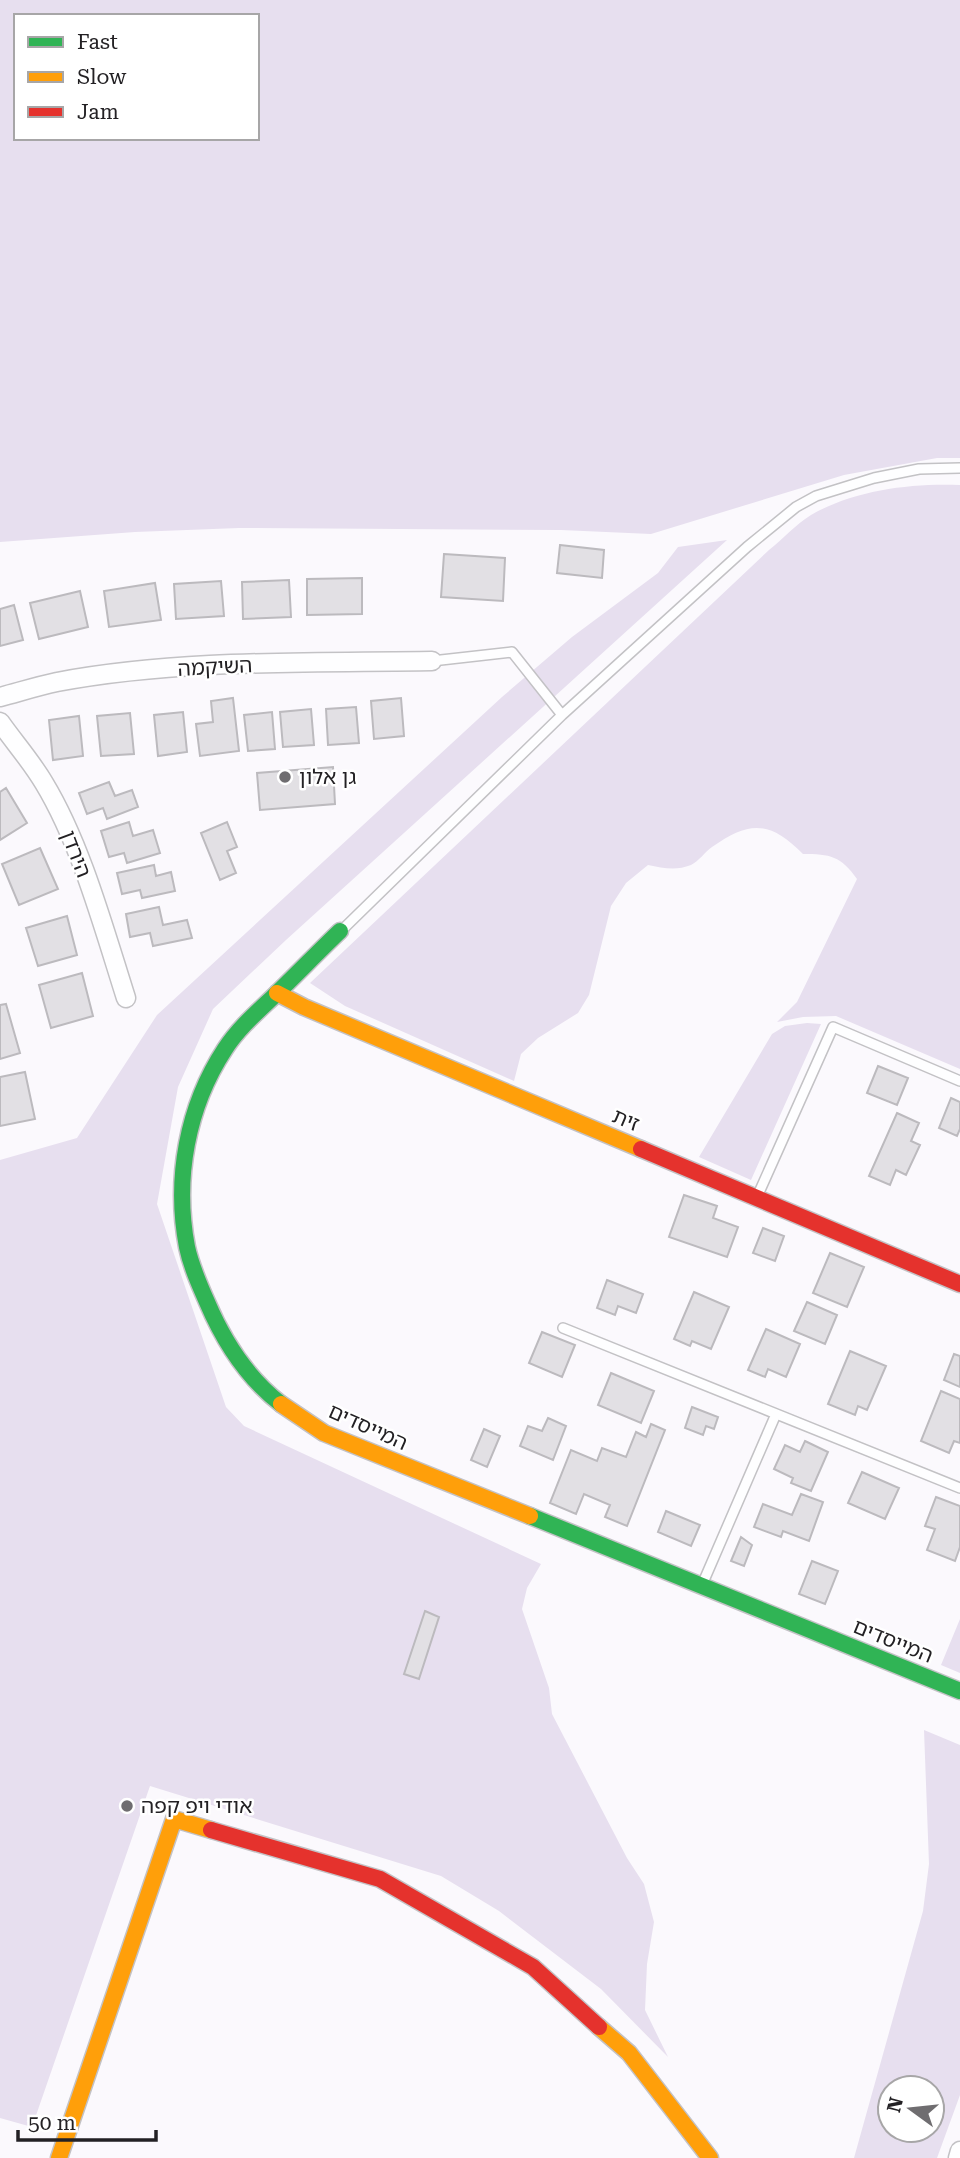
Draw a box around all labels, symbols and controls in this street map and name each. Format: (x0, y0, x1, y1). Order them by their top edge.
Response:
legend (14, 14, 259, 140)
text: Fast (77, 30, 118, 54)
text: Slow (77, 65, 127, 89)
text: Jam (77, 100, 119, 124)
street label: השיקמה (177, 653, 253, 681)
place label: גן אלון (299, 765, 357, 789)
marker: גן אלון (277, 769, 293, 785)
street label: הירדן (56, 827, 96, 881)
street label: זית (609, 1104, 643, 1136)
street label: המייסדים (325, 1399, 411, 1455)
street label: המייסדים (850, 1614, 936, 1668)
place label: אודי ויפ קפה (141, 1794, 252, 1818)
marker: אודי ויפ קפה (119, 1798, 135, 1814)
north arrow (876, 2074, 946, 2144)
text: N (882, 2094, 908, 2115)
scale bar (18, 2098, 156, 2142)
text: 50 m (28, 2111, 76, 2135)

